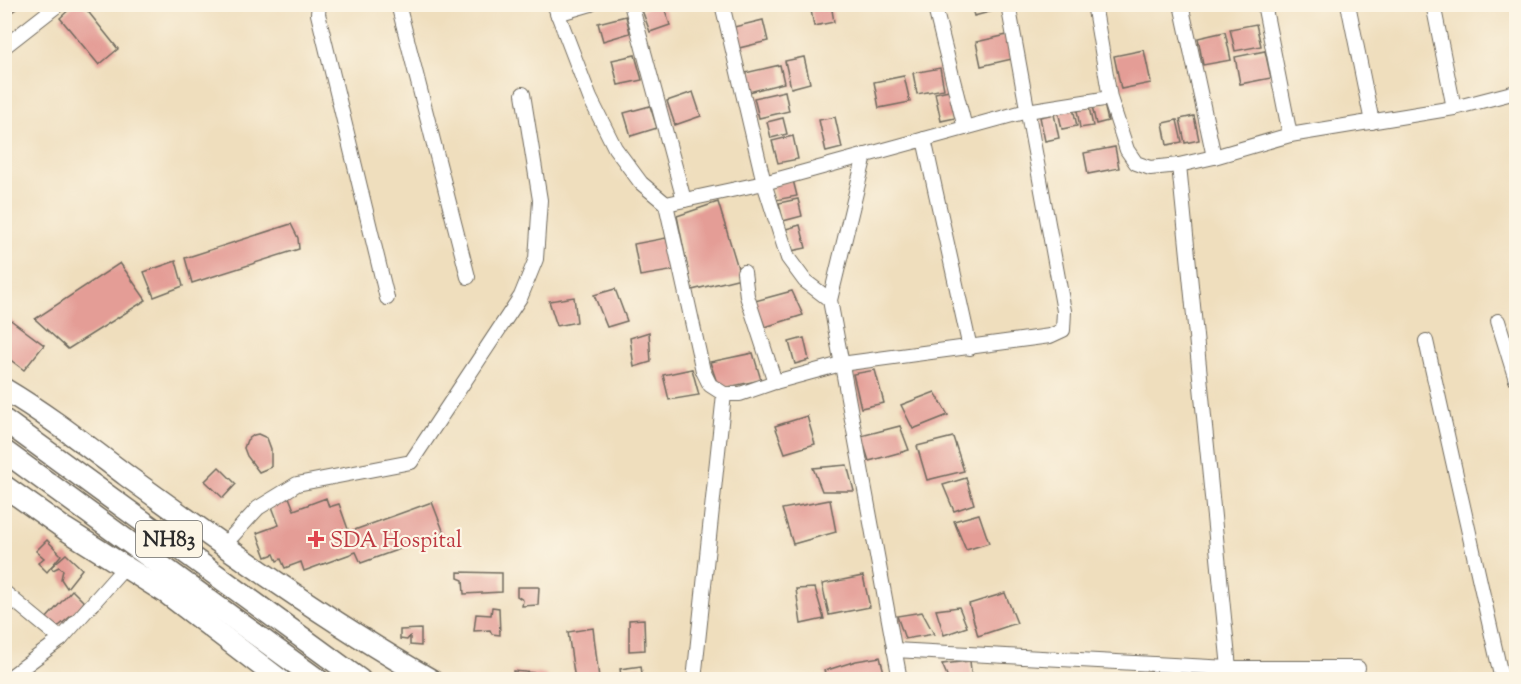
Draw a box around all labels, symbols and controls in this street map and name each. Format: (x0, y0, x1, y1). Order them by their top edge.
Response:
road number: NH83 (136, 521, 202, 557)
place label: SDA Hospital (330, 526, 462, 558)
marker: SDA Hospital (307, 530, 325, 548)

